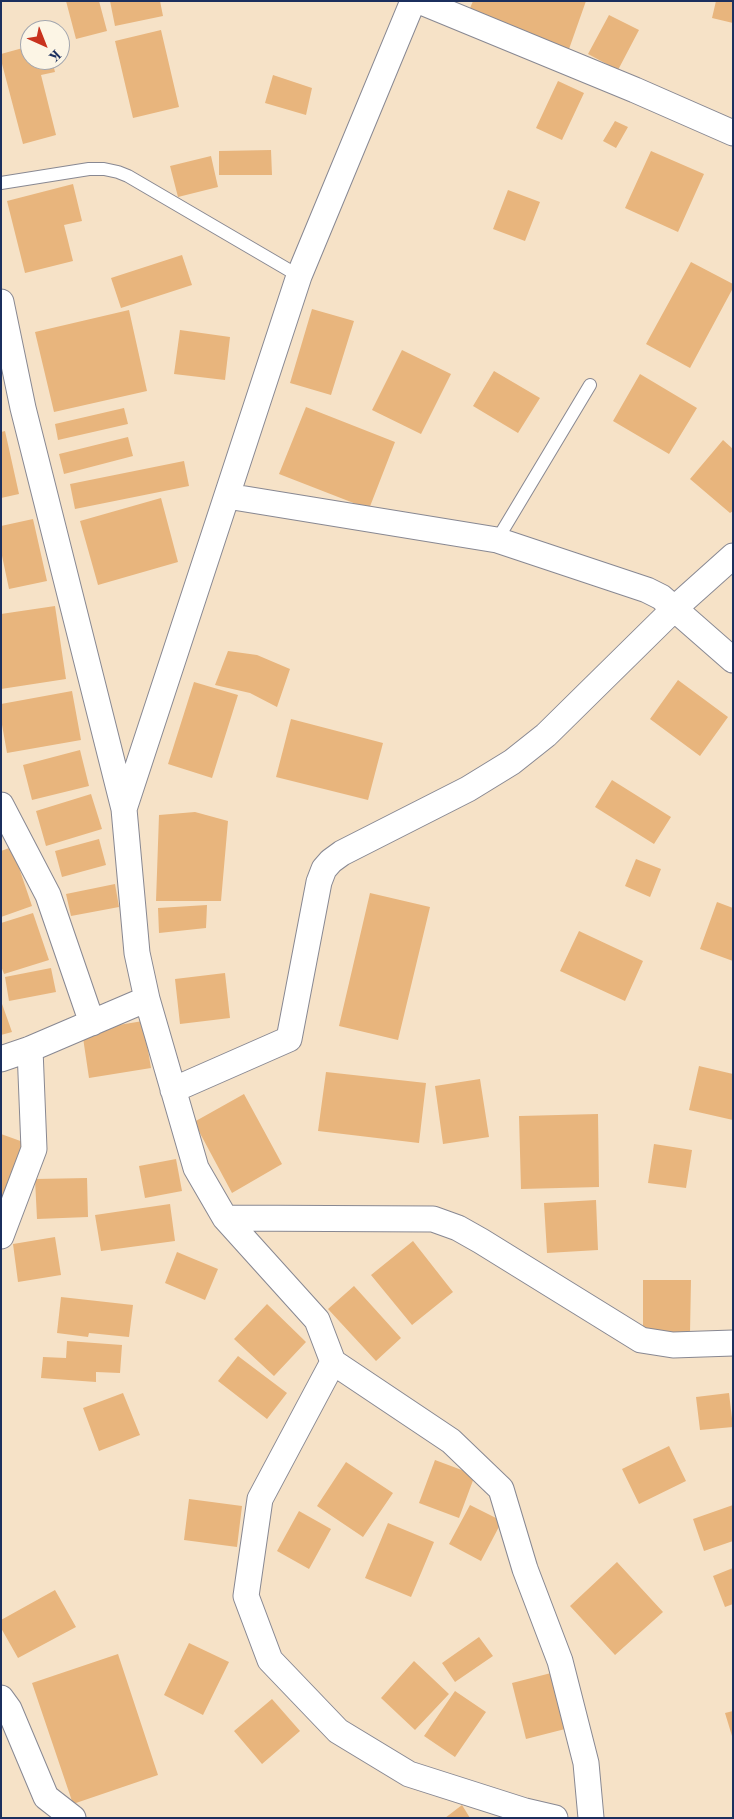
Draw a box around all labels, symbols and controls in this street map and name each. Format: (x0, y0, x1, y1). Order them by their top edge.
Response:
north arrow (20, 20, 70, 70)
text: K (46, 46, 63, 64)

